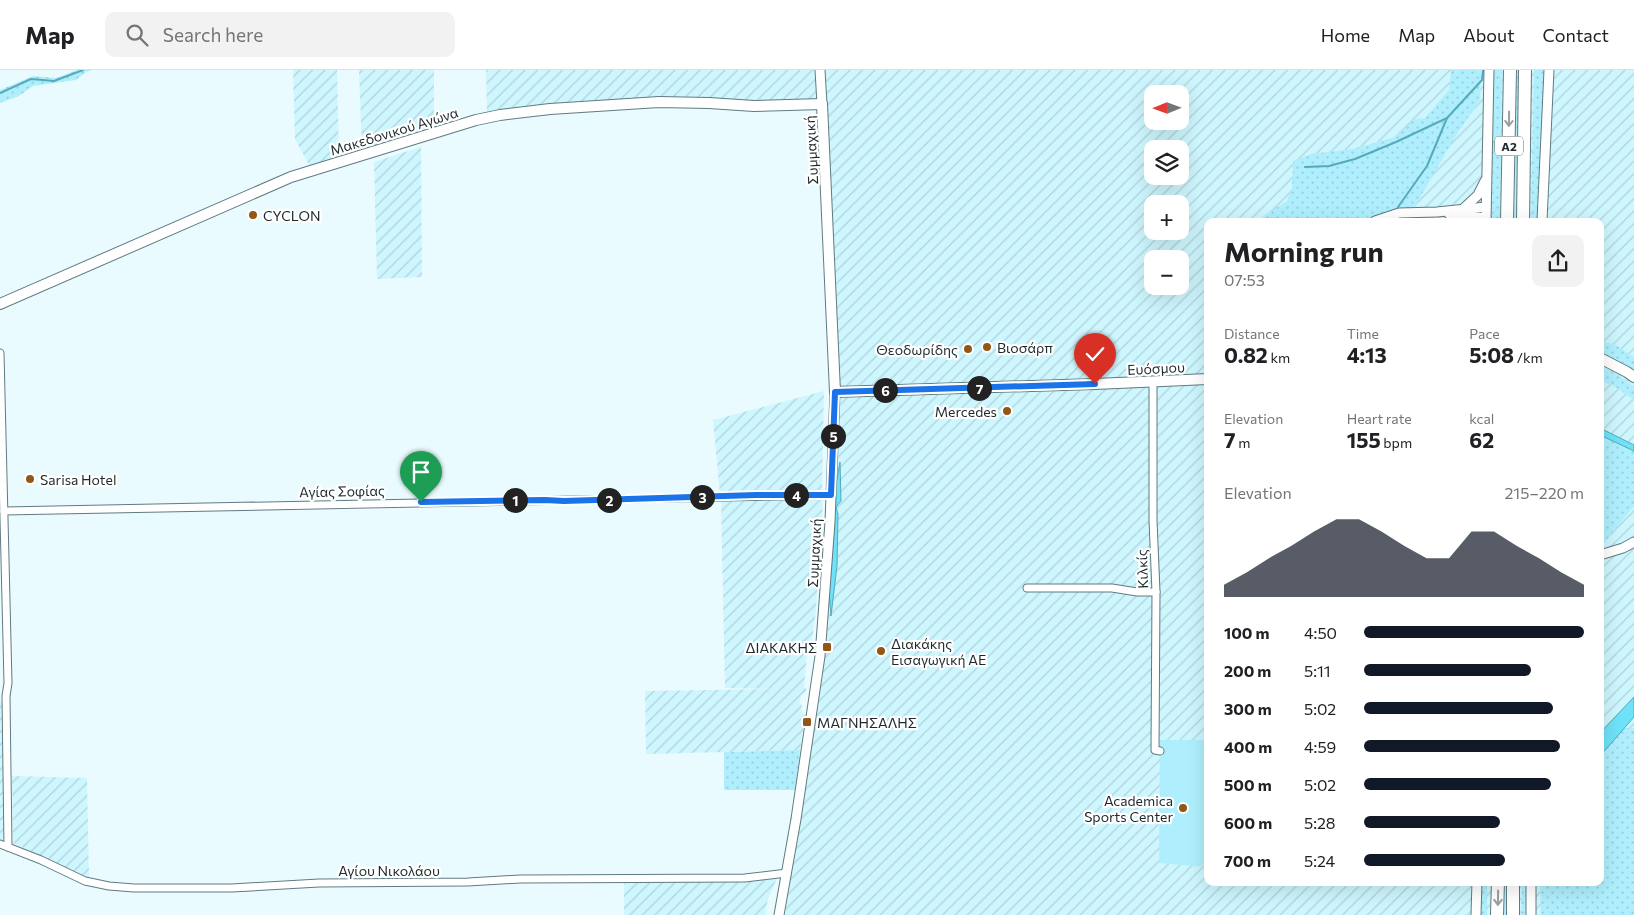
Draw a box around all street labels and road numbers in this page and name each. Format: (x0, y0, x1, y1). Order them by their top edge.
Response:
street label: Μακεδονικού Αγώνα (328, 103, 460, 159)
street label: Συμμαχική (801, 115, 821, 185)
road number: Α2 (1495, 136, 1523, 155)
street label: Ευόσμου (1127, 358, 1185, 378)
street label: Αγίας Σοφίας (299, 482, 385, 500)
street label: Συμμαχική (804, 518, 824, 588)
street label: Κιλκίς (1133, 549, 1151, 589)
street label: Αγίου Νικολάου (338, 862, 440, 879)

